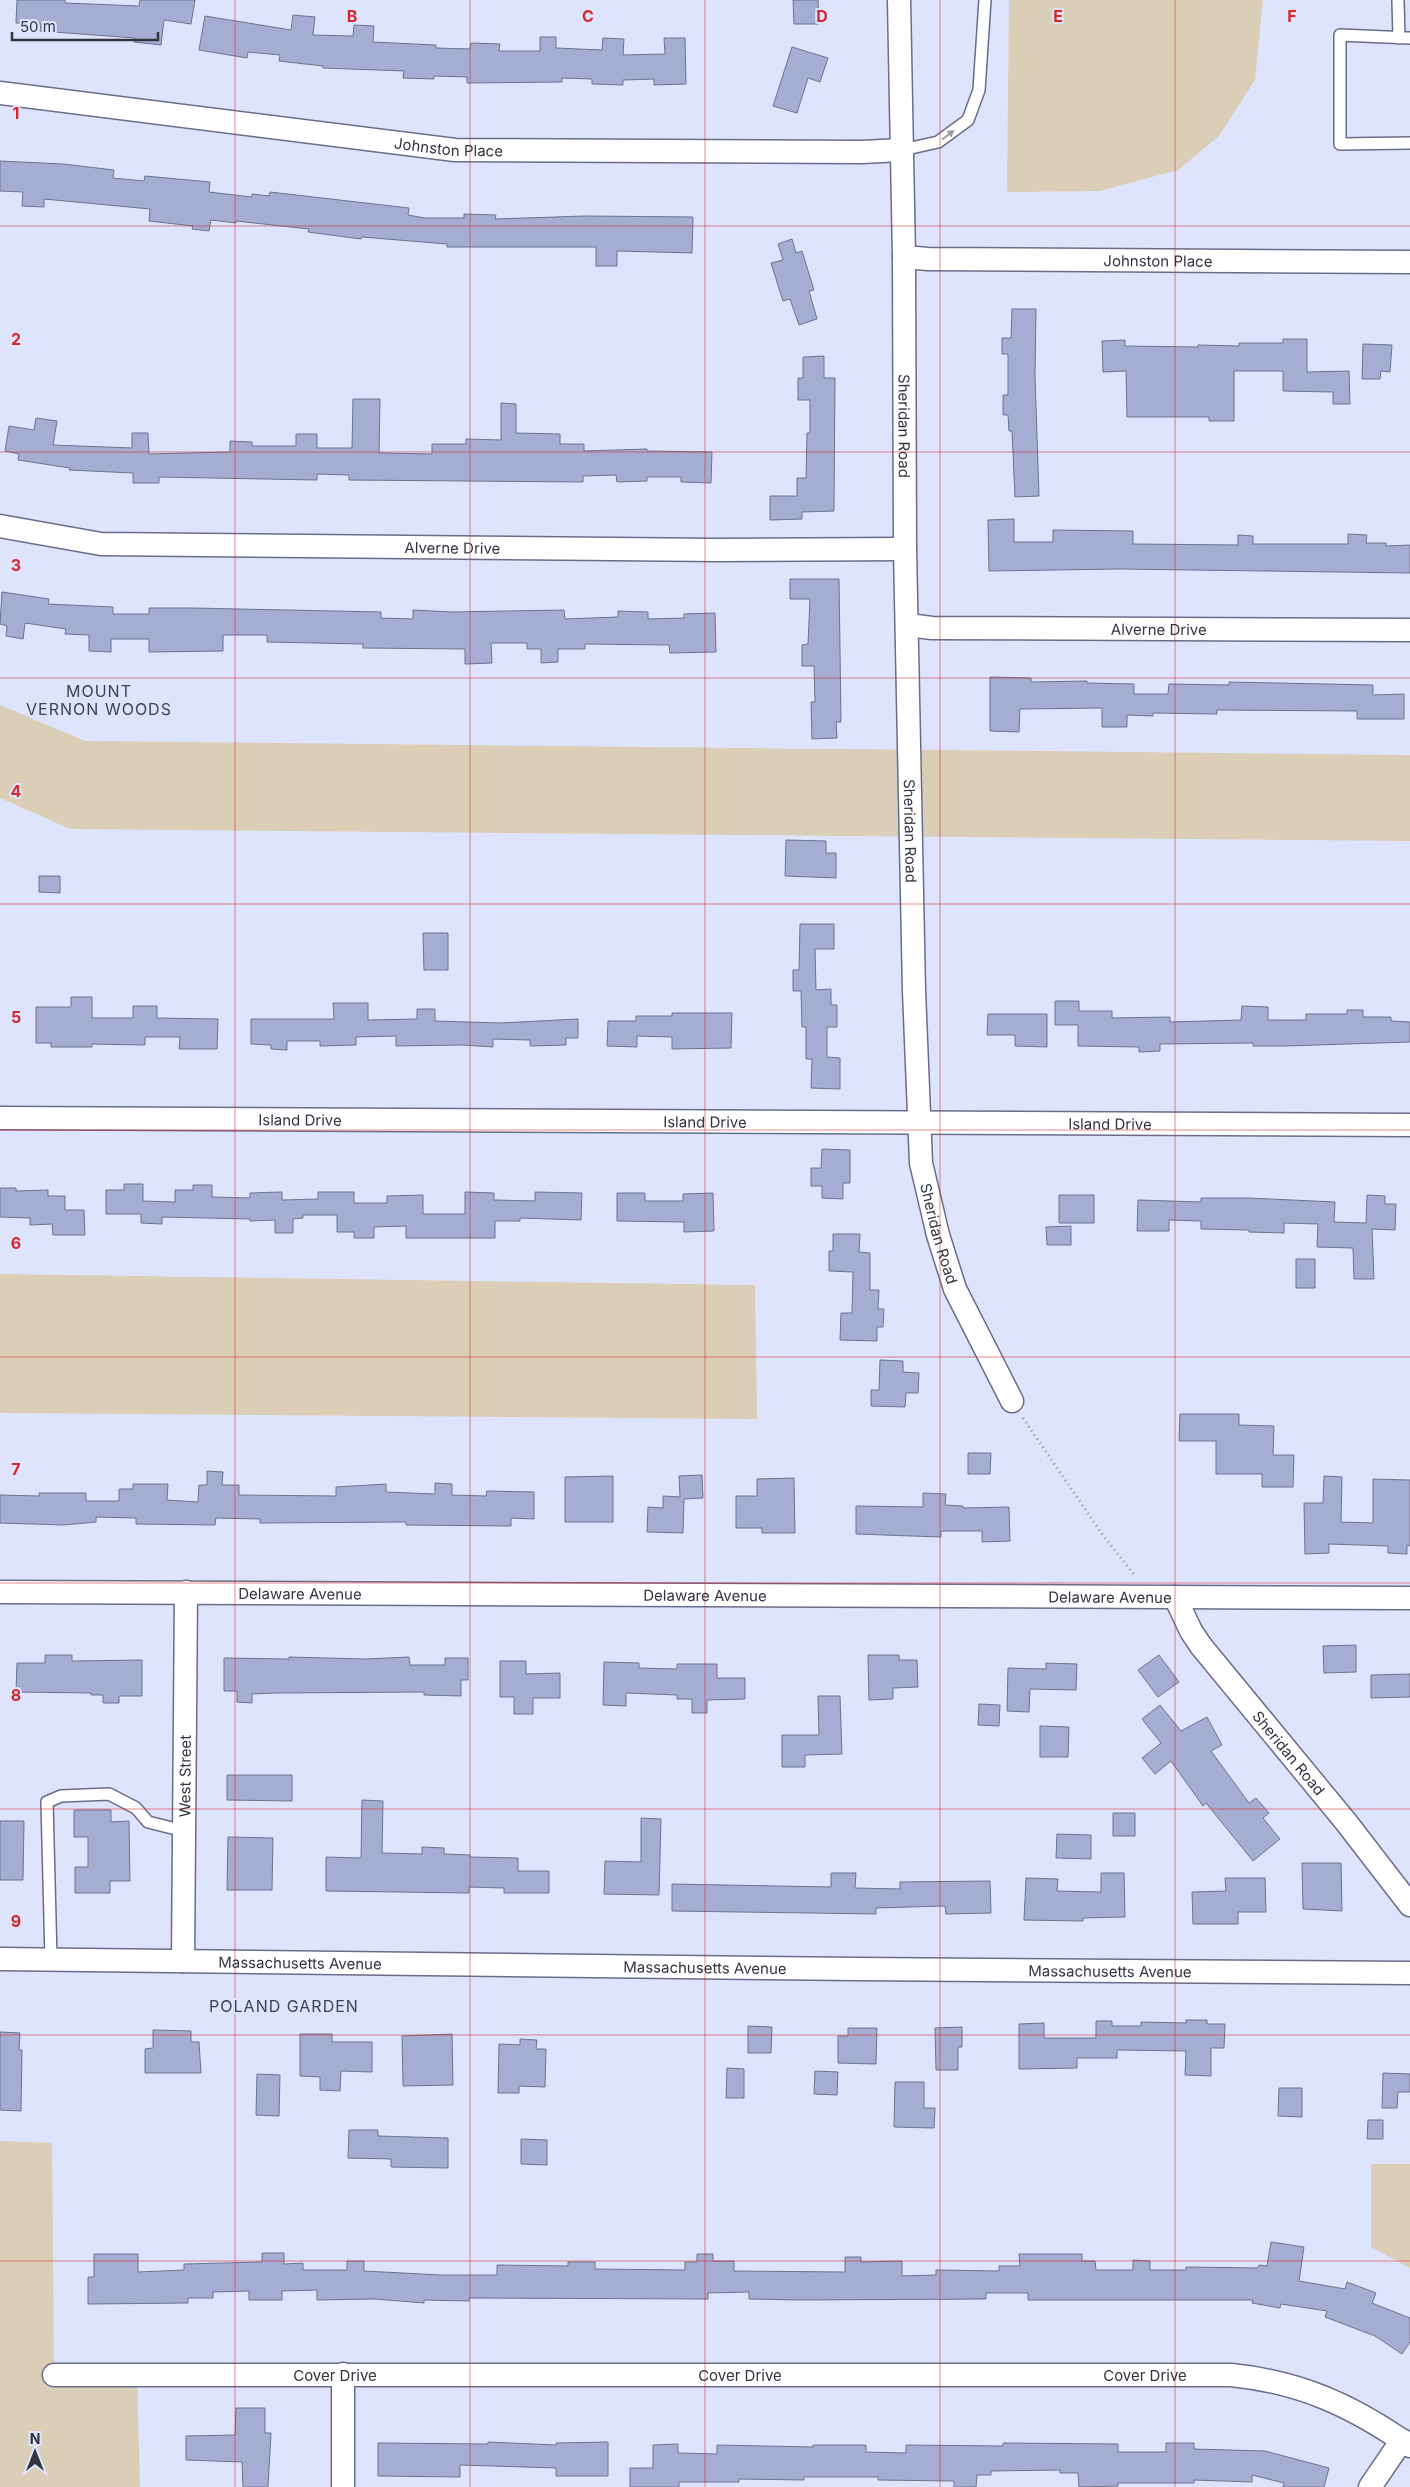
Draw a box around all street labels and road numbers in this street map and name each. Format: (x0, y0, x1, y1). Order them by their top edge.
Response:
street label: Johnston Place (393, 133, 503, 160)
street label: Johnston Place (1103, 251, 1213, 270)
street label: Sheridan Road (895, 374, 914, 478)
street label: Alverne Drive (404, 537, 500, 557)
street label: Alverne Drive (1111, 619, 1207, 639)
street label: Sheridan Road (900, 779, 921, 883)
street label: Island Drive (258, 1110, 342, 1129)
street label: Island Drive (663, 1112, 747, 1131)
street label: Island Drive (1068, 1114, 1152, 1133)
street label: Sheridan Road (917, 1181, 962, 1286)
street label: Delaware Avenue (238, 1584, 362, 1603)
street label: Delaware Avenue (643, 1585, 767, 1605)
street label: Delaware Avenue (1048, 1587, 1172, 1606)
street label: Sheridan Road (1249, 1707, 1329, 1799)
street label: West Street (175, 1735, 194, 1817)
street label: Massachusetts Avenue (218, 1952, 382, 1973)
street label: Massachusetts Avenue (623, 1957, 787, 1978)
street label: Massachusetts Avenue (1028, 1961, 1192, 1981)
street label: Cover Drive (293, 2366, 377, 2385)
street label: Cover Drive (698, 2366, 782, 2385)
street label: Cover Drive (1103, 2366, 1187, 2385)

